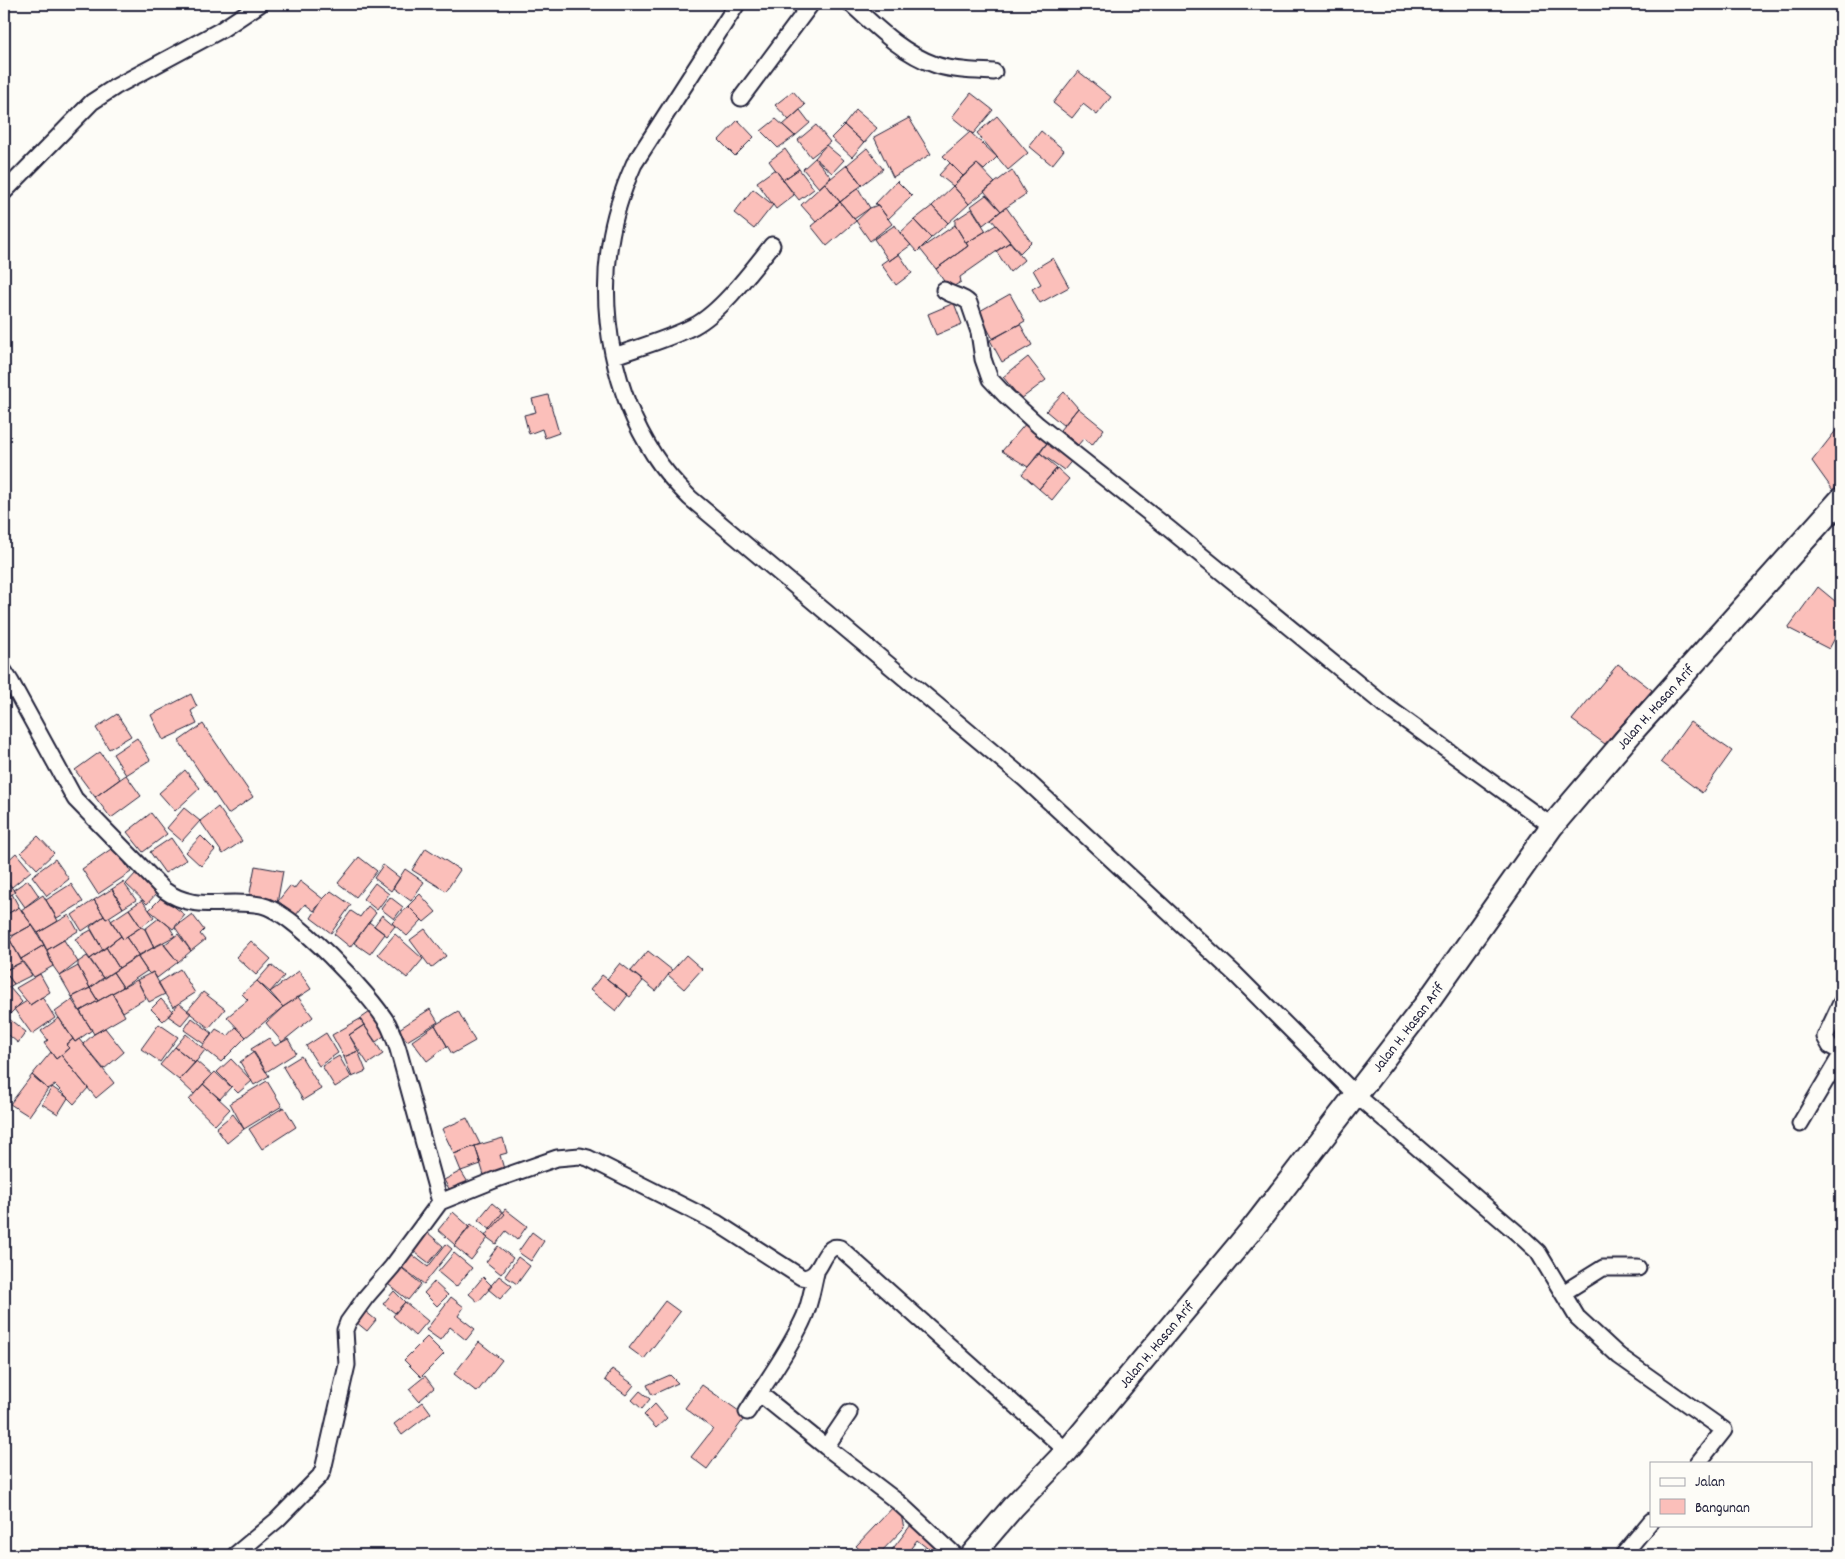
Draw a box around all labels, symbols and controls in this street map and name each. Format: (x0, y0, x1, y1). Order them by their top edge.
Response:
street label: Jalan H. Hasan Arif (1612, 660, 1701, 755)
street label: Jalan H. Hasan Arif (1368, 978, 1451, 1078)
street label: Jalan H. Hasan Arif (1115, 1297, 1201, 1394)
legend (1650, 1462, 1812, 1526)
text: Jalan (1695, 1472, 1725, 1494)
text: Bangunan (1695, 1498, 1750, 1520)

